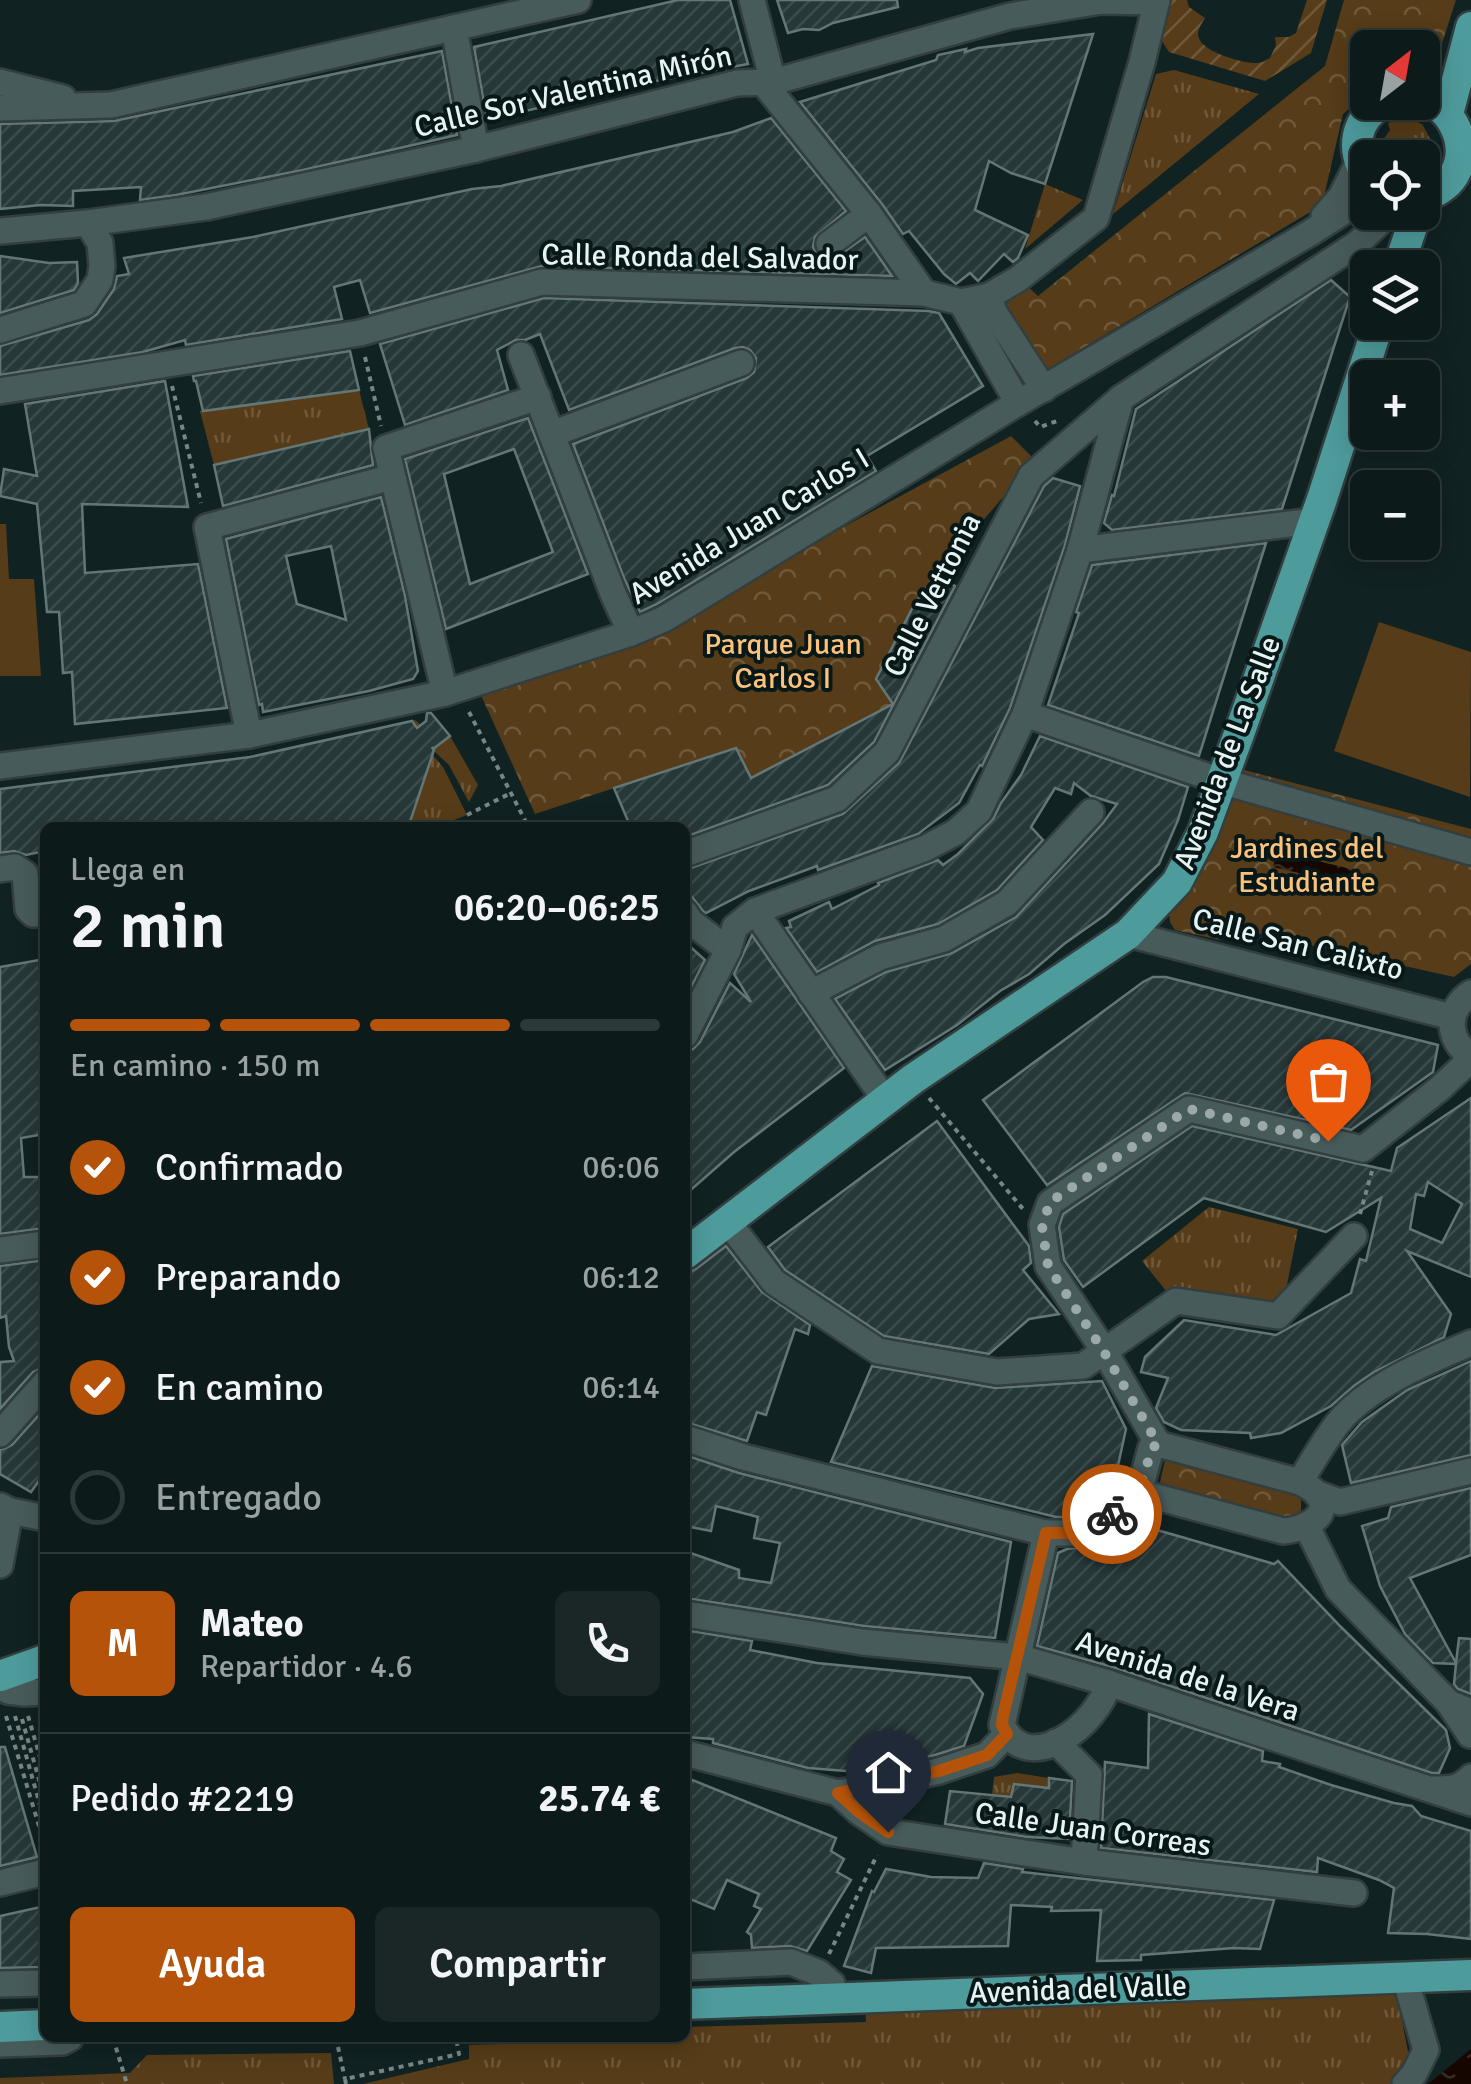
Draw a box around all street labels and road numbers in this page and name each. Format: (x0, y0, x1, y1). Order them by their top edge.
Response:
street label: Calle Sor Valentina Mirón (411, 37, 735, 146)
street label: Calle Ronda del Salvador (541, 236, 859, 279)
street label: Avenida Juan Carlos I (623, 440, 876, 613)
street label: Calle Vettonia (875, 507, 989, 683)
street label: Avenida de La Salle (1166, 631, 1289, 875)
street label: Calle San Calixto (1189, 900, 1407, 989)
street label: Avenida de la Vera (1071, 1623, 1304, 1730)
street label: Calle Juan Correas (972, 1795, 1213, 1864)
street label: Avenida del Valle (968, 1967, 1188, 2012)

